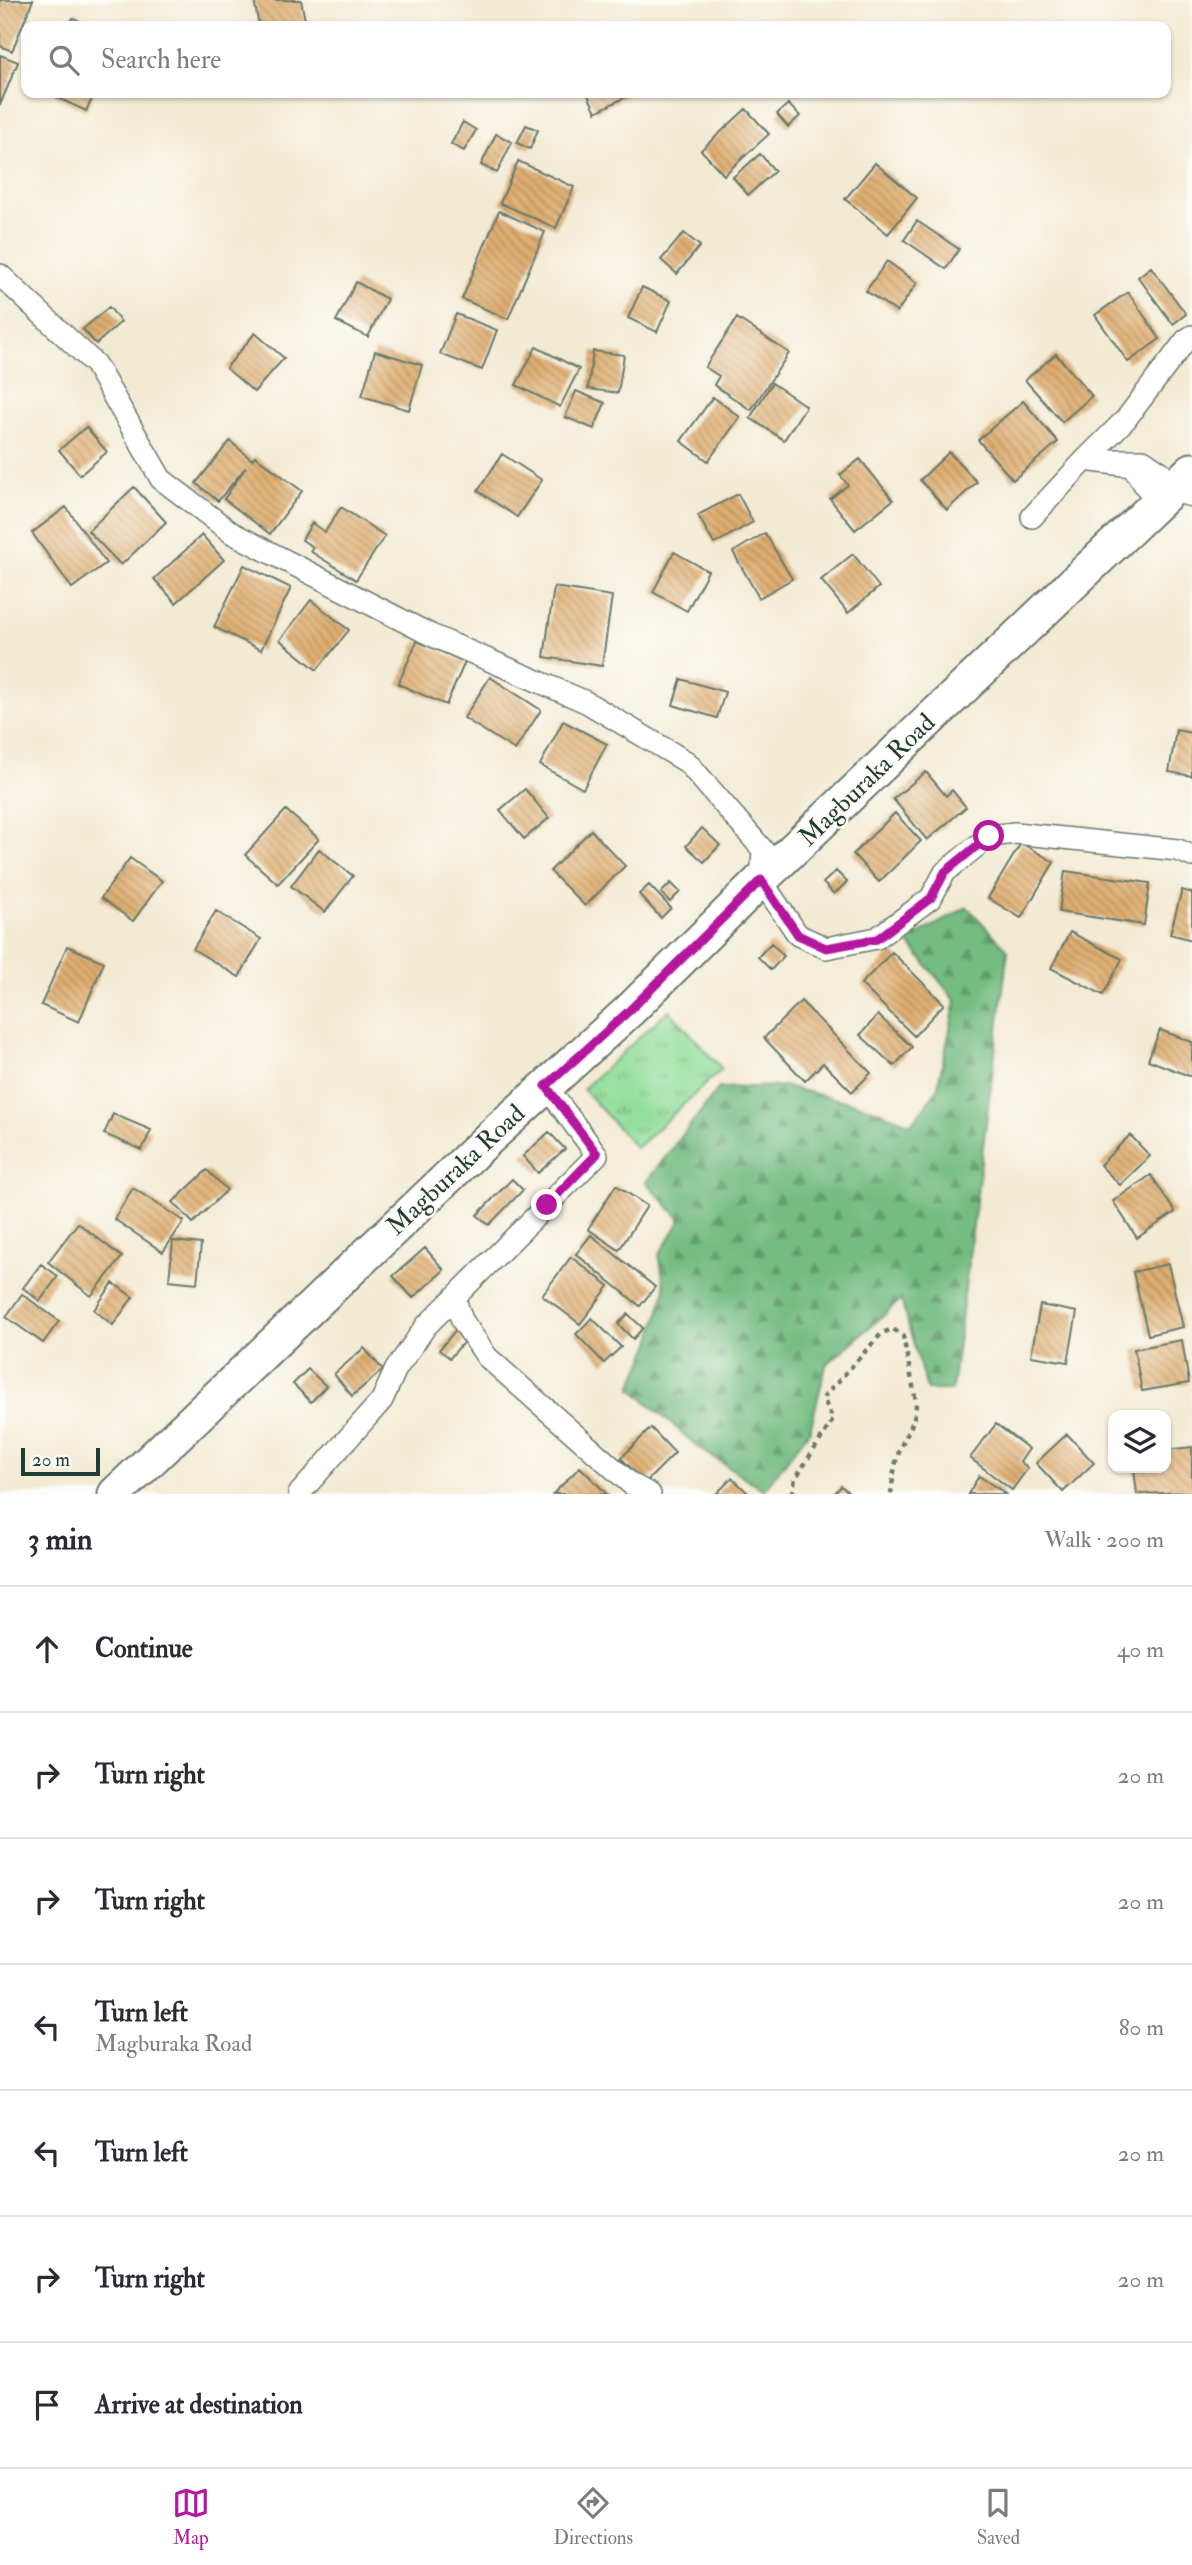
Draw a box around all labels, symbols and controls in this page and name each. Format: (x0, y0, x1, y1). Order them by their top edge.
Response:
search box (21, 21, 1171, 98)
icon: search (45, 41, 83, 79)
text: Search here (101, 44, 221, 76)
street label: Magburaka Road (792, 707, 942, 853)
route start (973, 820, 1004, 851)
street label: Magburaka Road (380, 1098, 532, 1242)
route end (531, 1189, 562, 1220)
map controls (1108, 1410, 1171, 1473)
button: layers (1108, 1410, 1171, 1473)
scale bar (21, 1445, 100, 1477)
text: 20 m (32, 1448, 70, 1472)
text: 3 min (28, 1521, 93, 1558)
text: Walk · 200 m (1044, 1525, 1164, 1554)
icon: ahead (28, 1630, 66, 1668)
text: Continue (95, 1633, 193, 1665)
text: 40 m (1117, 1635, 1164, 1664)
icon: right (28, 1756, 66, 1794)
text: Turn right (95, 1759, 205, 1791)
text: 20 m (1118, 1761, 1164, 1790)
icon: right (28, 1882, 66, 1920)
text: Turn right (95, 1885, 205, 1917)
text: 20 m (1118, 1887, 1164, 1916)
text: Turn left (95, 1997, 188, 2029)
icon: left (28, 2008, 66, 2046)
text: 80 m (1119, 2013, 1164, 2042)
text: Magburaka Road (95, 2029, 252, 2058)
icon: left (28, 2134, 66, 2172)
text: Turn left (95, 2137, 188, 2169)
text: 20 m (1118, 2139, 1164, 2168)
icon: right (28, 2260, 66, 2298)
text: Turn right (95, 2263, 205, 2295)
text: 20 m (1118, 2265, 1164, 2294)
icon: arrive (28, 2386, 66, 2424)
text: Arrive at destination (95, 2389, 303, 2421)
tab: Map (172, 2484, 210, 2550)
tab: Directions (553, 2484, 633, 2550)
tab: Saved (977, 2484, 1020, 2550)

